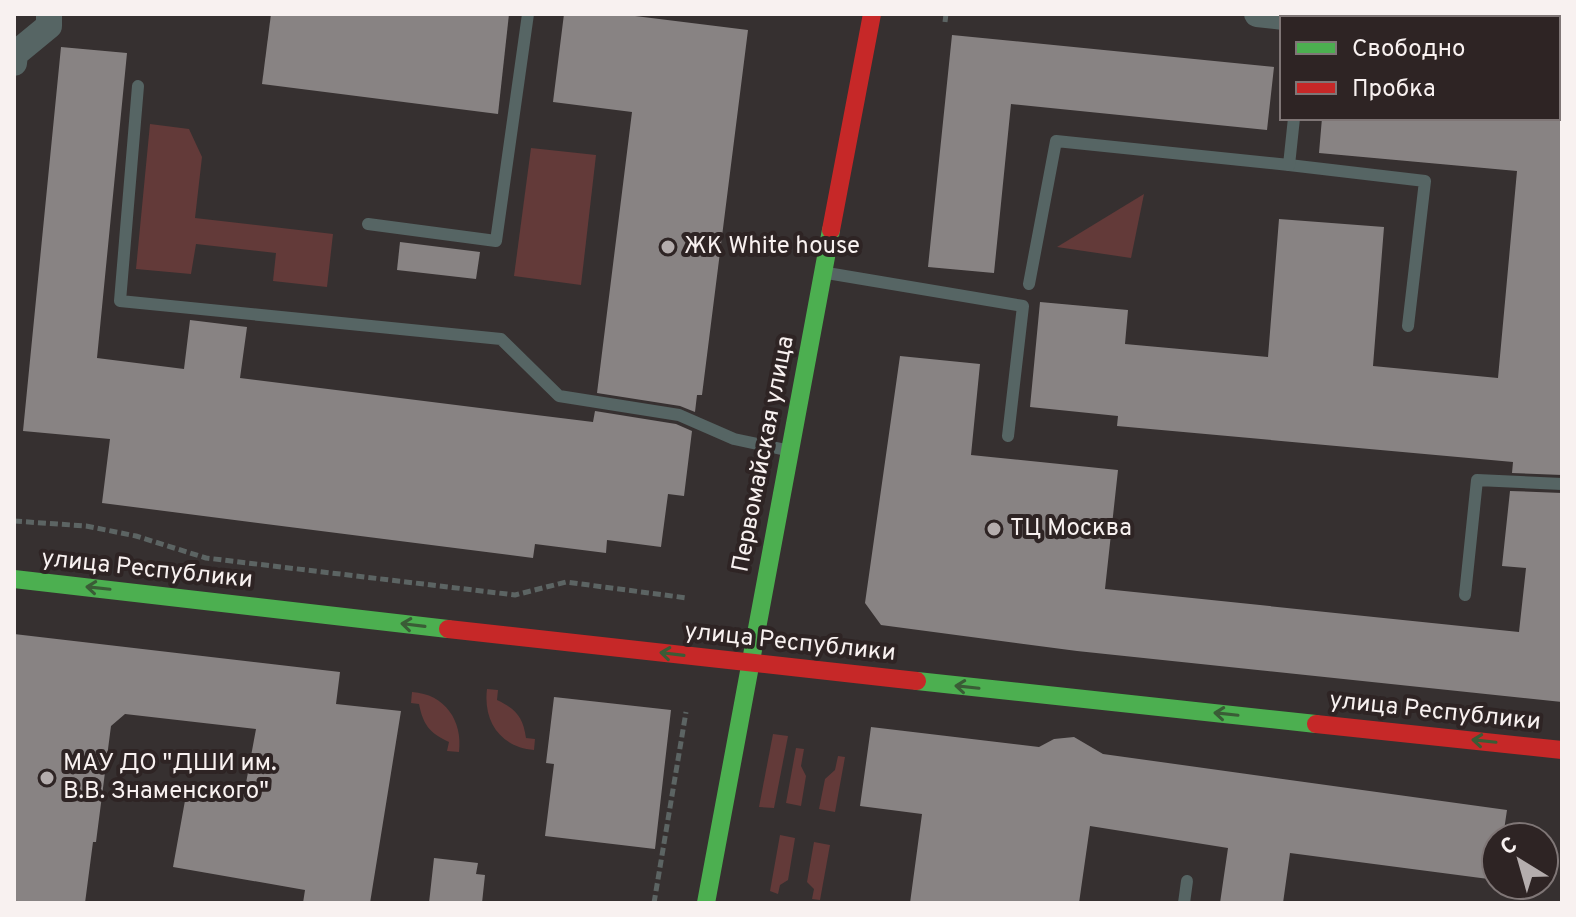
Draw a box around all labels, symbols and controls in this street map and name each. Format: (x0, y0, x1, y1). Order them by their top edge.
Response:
legend (1280, 16, 1560, 120)
text: Свободно (1352, 35, 1465, 65)
text: Пробка (1352, 75, 1436, 105)
place label: ЖК White house (684, 232, 860, 262)
marker: ЖК White house (659, 238, 677, 256)
street label: Первомайская улица (726, 333, 802, 575)
place label: ТЦ Москва (1010, 514, 1132, 544)
marker: ТЦ Москва (985, 520, 1003, 538)
street label: улица Республики (40, 544, 254, 596)
one-way arrow (85, 581, 112, 596)
one-way arrow (401, 617, 427, 632)
street label: улица Республики (683, 617, 897, 669)
one-way arrow (659, 647, 686, 662)
one-way arrow (954, 679, 981, 694)
street label: улица Республики (1328, 686, 1542, 738)
one-way arrow (1213, 707, 1240, 722)
one-way arrow (1472, 734, 1498, 749)
place label: МАУ ДО "ДШИ им. В.В. Знаменского" (63, 749, 276, 807)
marker: МАУ ДО "ДШИ им. В.В. Знаменского" (38, 769, 56, 787)
north arrow (1480, 821, 1560, 901)
text: С (1496, 832, 1523, 862)

